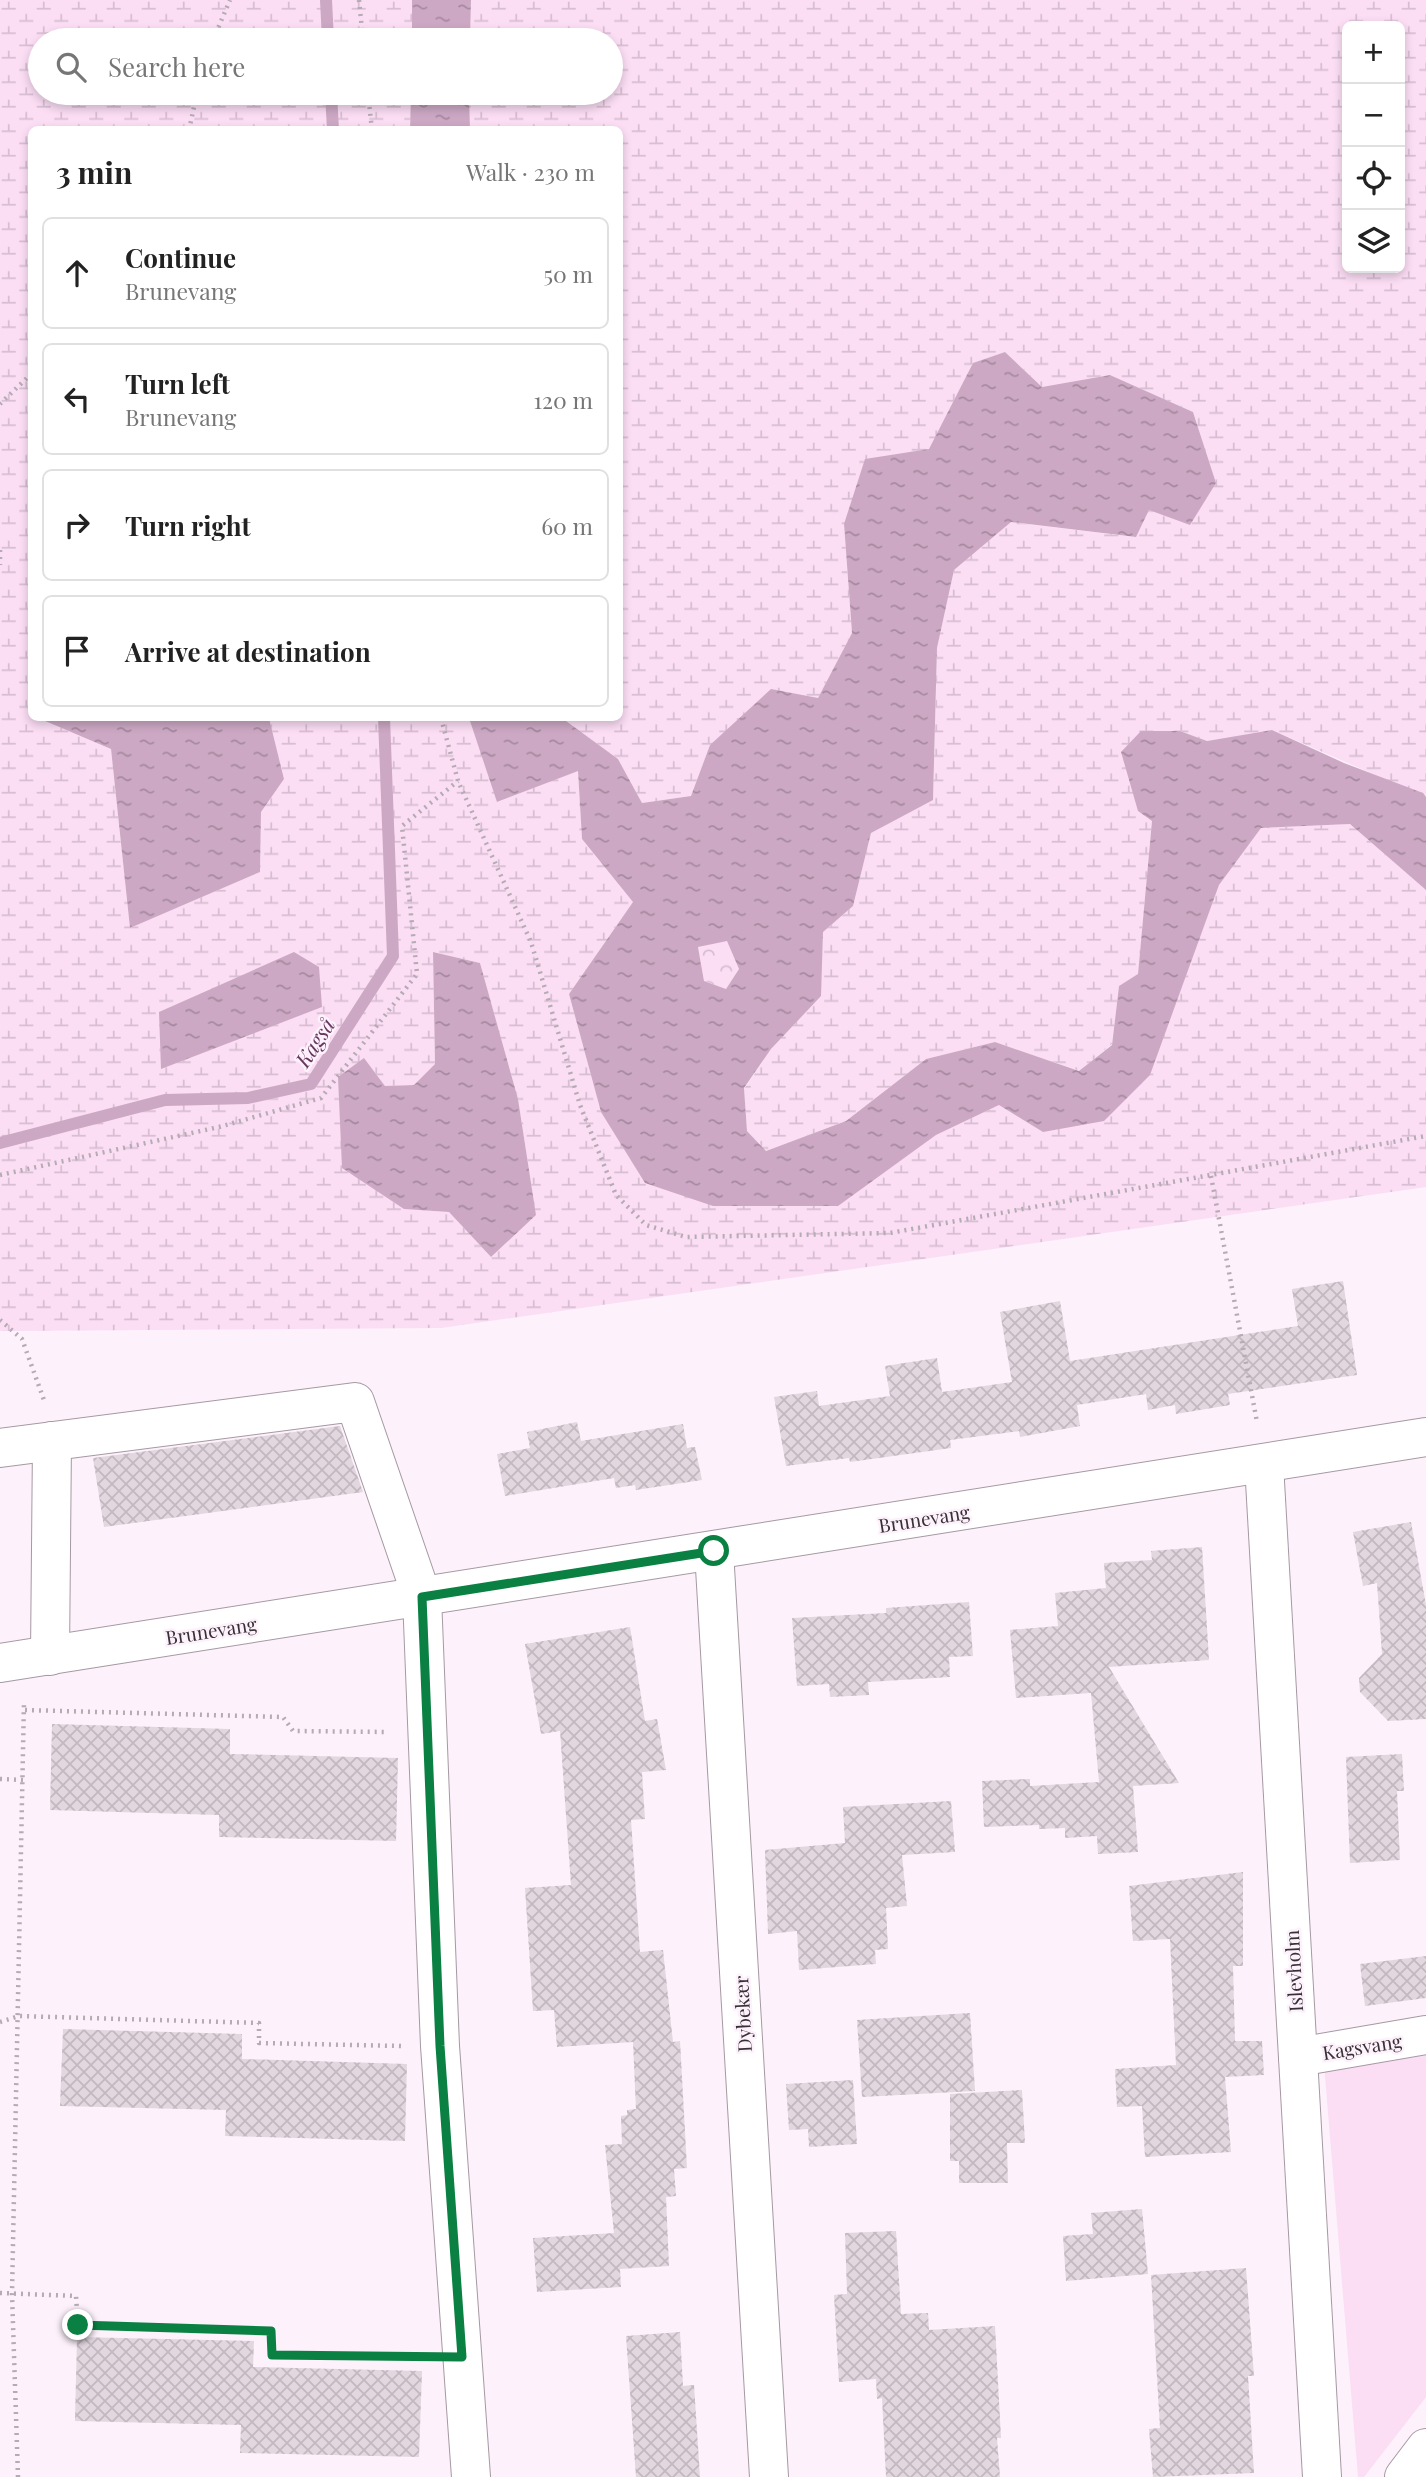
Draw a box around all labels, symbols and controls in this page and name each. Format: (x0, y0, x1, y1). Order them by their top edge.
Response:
map controls (1342, 21, 1405, 273)
button: + (1342, 21, 1405, 84)
search box (28, 28, 623, 105)
icon: search (52, 48, 90, 86)
text: Search here (108, 49, 245, 84)
button: − (1342, 84, 1405, 147)
button: locate (1342, 147, 1405, 210)
text: 3 min (56, 152, 132, 192)
text: Walk · 230 m (466, 156, 595, 187)
button: layers (1342, 210, 1405, 273)
text: Continue (125, 240, 236, 275)
icon: ahead (58, 254, 96, 292)
text: 50 m (544, 258, 593, 289)
text: Brunevang (125, 275, 236, 306)
text: Turn left (125, 366, 230, 401)
icon: left (58, 380, 96, 418)
text: 120 m (534, 384, 593, 415)
text: Brunevang (125, 401, 236, 432)
icon: right (58, 506, 96, 544)
text: Turn right (125, 508, 251, 543)
text: 60 m (541, 510, 593, 541)
icon: arrive (58, 632, 96, 670)
text: Arrive at destination (125, 634, 371, 669)
water label: Kagså (287, 1012, 340, 1073)
street label: Brunevang (877, 1498, 971, 1538)
route start (698, 1535, 729, 1566)
street label: Brunevang (164, 1610, 258, 1650)
street label: Islevholm (1278, 1929, 1308, 2013)
street label: Dybekær (727, 1975, 757, 2053)
street label: Kagsvang (1320, 2027, 1404, 2065)
route end (62, 2309, 93, 2340)

